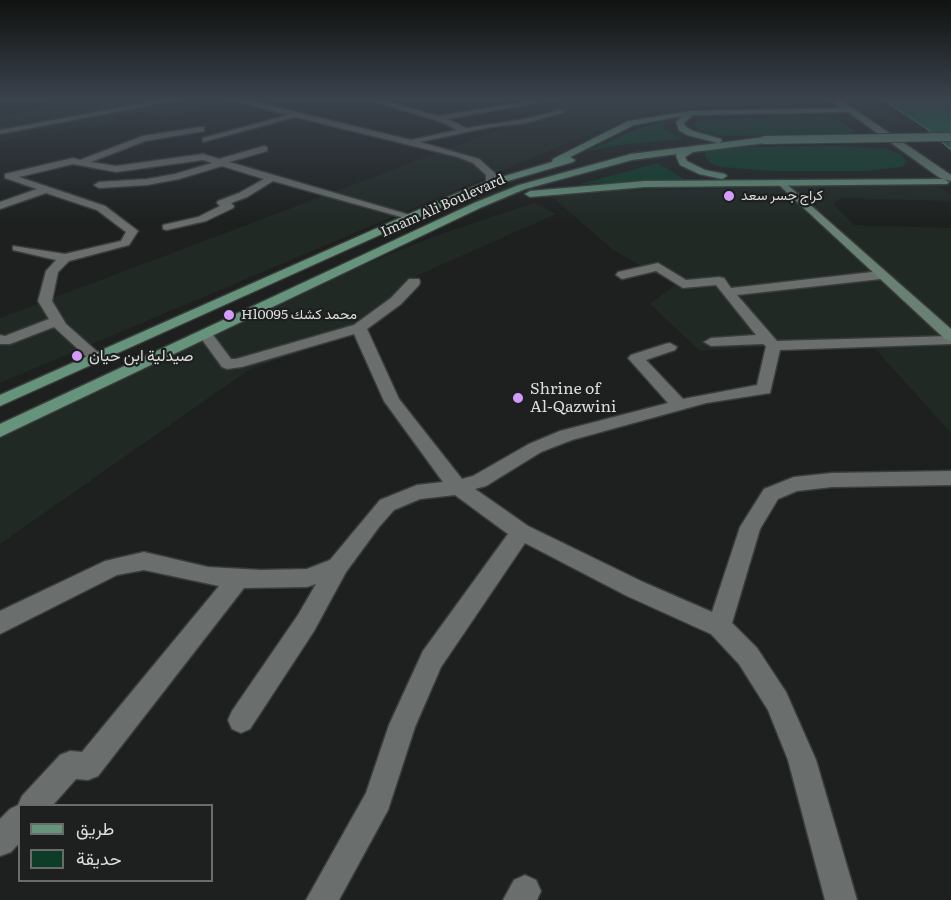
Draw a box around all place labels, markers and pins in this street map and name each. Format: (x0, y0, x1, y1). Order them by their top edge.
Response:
place label: كراج جسر سعد (741, 188, 823, 204)
marker: كراج جسر سعد (722, 189, 736, 203)
place label: Hl0095 محمد كشك (241, 307, 357, 323)
marker: Hl0095 محمد كشك (222, 308, 236, 322)
place label: صيدلية ابن حيان (89, 346, 193, 366)
marker: صيدلية ابن حيان (70, 349, 84, 363)
place label: Shrine of Al-Qazwini (530, 379, 616, 417)
marker: Shrine of Al-Qazwini (511, 391, 525, 405)

